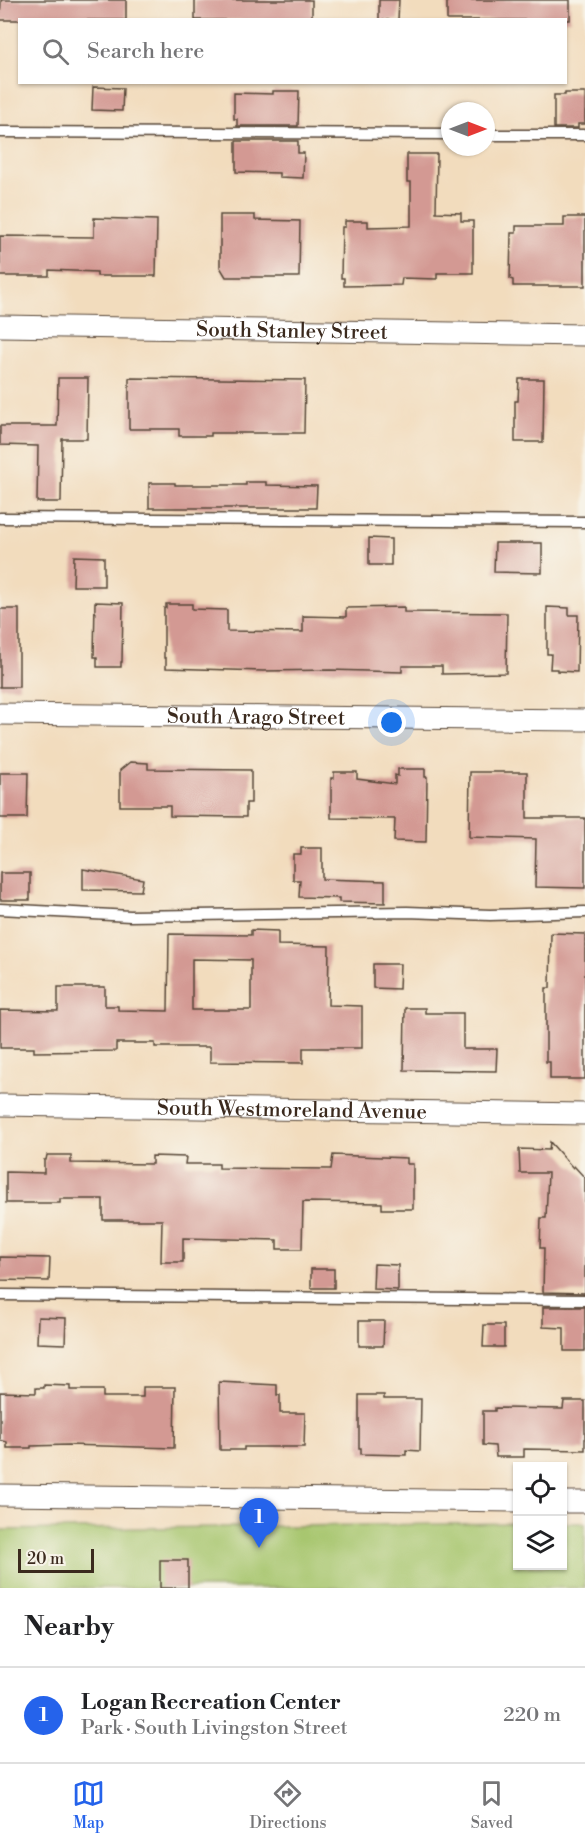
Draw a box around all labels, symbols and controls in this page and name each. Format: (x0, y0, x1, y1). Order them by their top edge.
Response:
search box (18, 18, 567, 84)
icon: search (39, 35, 72, 68)
text: Search here (87, 38, 204, 65)
north arrow (441, 102, 495, 156)
street label: South Stanley Street (196, 317, 389, 346)
street label: South Arago Street (167, 704, 346, 732)
your location (377, 708, 406, 737)
street label: South Westmoreland Avenue (157, 1095, 427, 1126)
map controls (513, 1462, 567, 1570)
button: locate (513, 1462, 567, 1516)
pin: 1 (240, 1498, 278, 1548)
button: layers (513, 1516, 567, 1570)
scale bar (18, 1546, 94, 1574)
text: 20 m (27, 1549, 64, 1569)
text: Nearby (24, 1611, 114, 1643)
text: Logan Recreation Center (81, 1689, 341, 1716)
text: 1 (39, 1703, 48, 1728)
text: 220 m (503, 1703, 561, 1728)
text: Park · South Livingston Street (81, 1716, 348, 1741)
tab: Map (72, 1777, 105, 1833)
tab: Directions (249, 1777, 327, 1833)
tab: Saved (471, 1777, 513, 1833)

